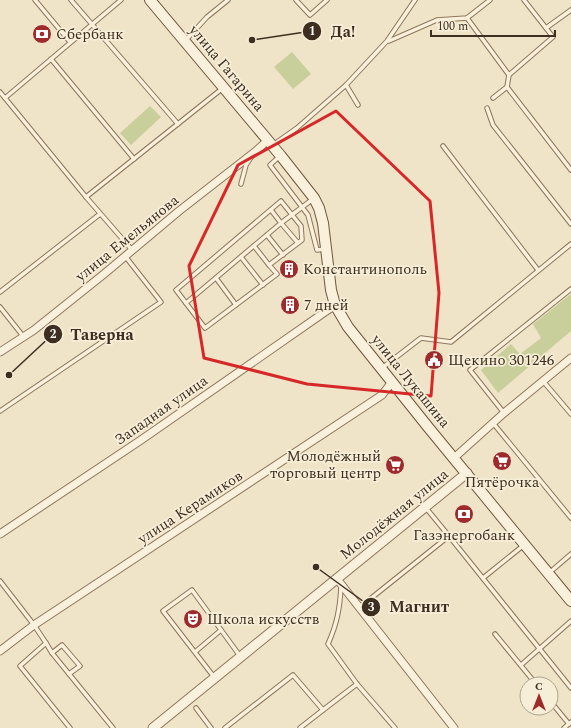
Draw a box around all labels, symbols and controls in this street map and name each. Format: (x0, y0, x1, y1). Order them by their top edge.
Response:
scale bar (431, 12, 555, 38)
callout: Да! (302, 17, 363, 45)
text: 100 m (437, 17, 468, 36)
street label: улица Гагарина (183, 19, 270, 117)
text: Да! (331, 20, 355, 44)
text: 1 (309, 22, 315, 41)
bank icon: Сбербанк (31, 23, 53, 45)
place label: Сбербанк (56, 23, 124, 46)
street label: улица Емельянова (70, 189, 185, 288)
building icon: Константинополь (278, 258, 300, 280)
place label: Константинополь (303, 258, 428, 281)
building icon: 7 дней (279, 294, 301, 316)
place label: 7 дней (304, 294, 349, 317)
callout: Таверна (43, 320, 142, 348)
text: Таверна (70, 323, 134, 347)
text: 2 (50, 325, 57, 344)
street label: улица Лукашина (365, 329, 456, 434)
public building icon: Щекино 301246 (423, 349, 445, 371)
place label: Щекино 301246 (448, 349, 555, 372)
street label: Западная улица (110, 369, 213, 451)
place label: Молодёжный торговый центр (270, 445, 381, 485)
supermarket icon: Пятёрочка (491, 450, 513, 472)
supermarket icon: Молодёжный торговый центр (384, 454, 406, 476)
street label: Молодёжная улица (335, 463, 454, 565)
street label: улица Керамиков (132, 465, 248, 551)
place label: Пятёрочка (465, 471, 540, 494)
bank icon: Газэнергобанк (453, 503, 475, 525)
place label: Газэнергобанк (413, 524, 515, 547)
callout: Магнит (361, 593, 457, 621)
text: Магнит (389, 595, 449, 619)
text: 3 (368, 598, 375, 617)
theatre icon: Школа искусств (182, 608, 204, 630)
place label: Школа искусств (207, 608, 320, 631)
north arrow (519, 676, 559, 716)
text: С (535, 678, 543, 695)

